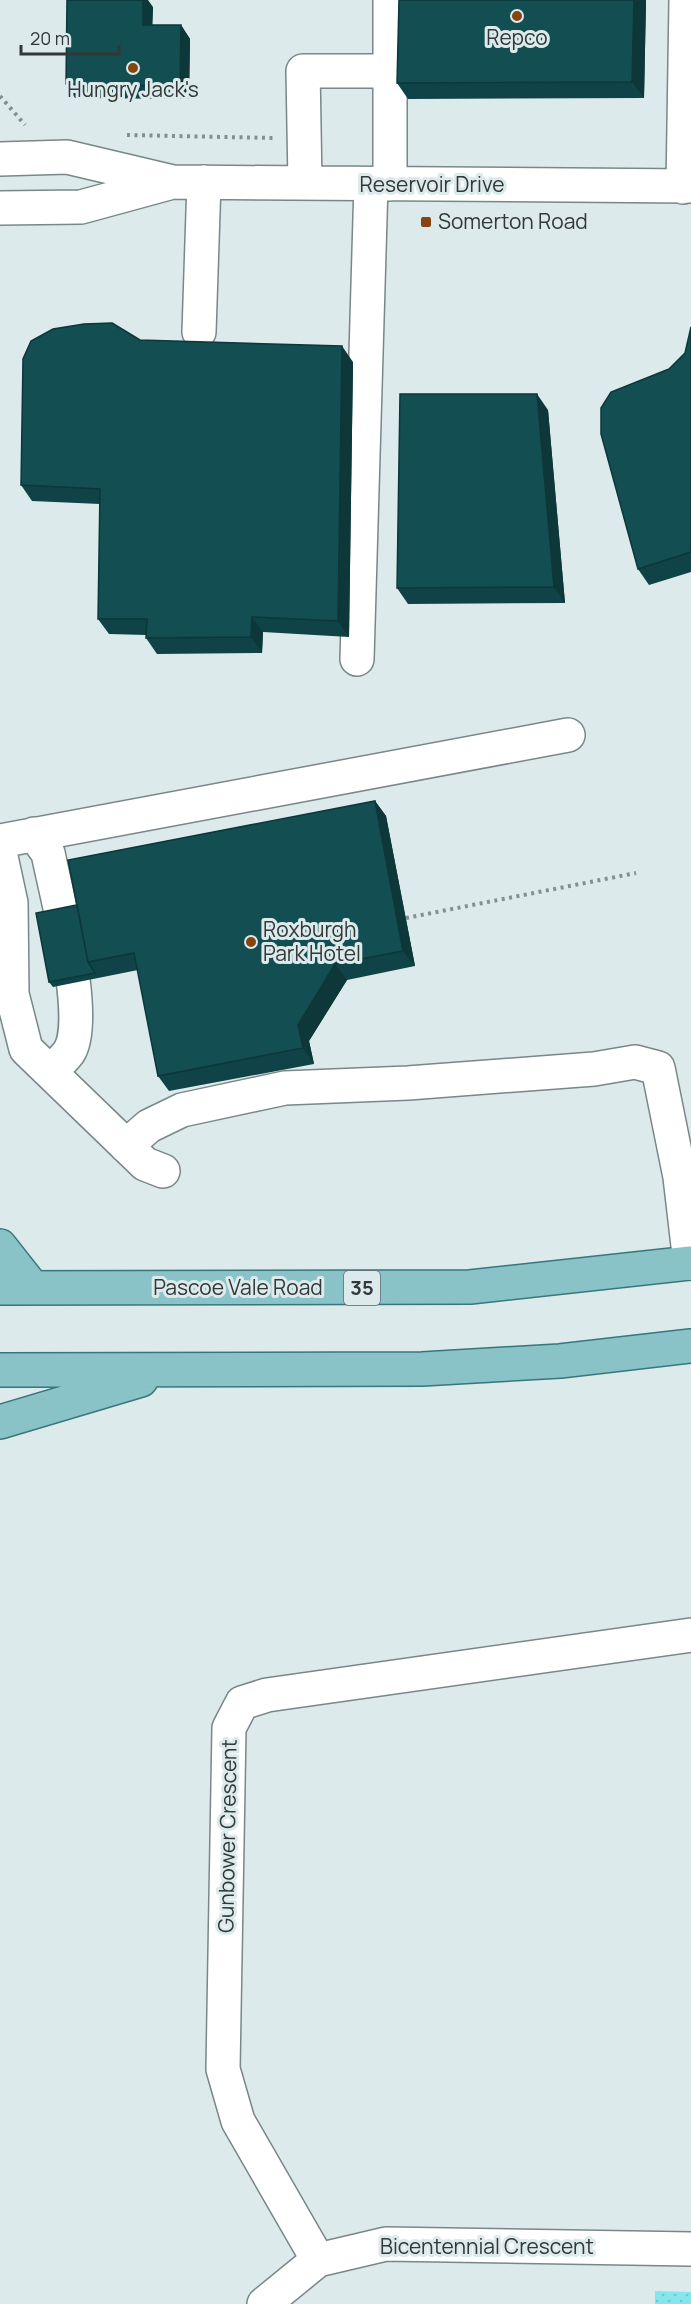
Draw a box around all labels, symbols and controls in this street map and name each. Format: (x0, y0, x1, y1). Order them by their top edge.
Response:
marker: Repco (510, 9, 524, 23)
scale bar (21, 18, 118, 56)
place label: Repco (486, 23, 548, 51)
text: 20 m (30, 26, 70, 50)
marker: Hungry Jack's (126, 61, 140, 75)
place label: Hungry Jack's (67, 75, 199, 103)
street label: Reservoir Drive (360, 170, 504, 198)
place label: Somerton Road (438, 207, 588, 235)
marker: Somerton Road (419, 215, 433, 229)
place label: Roxburgh Park Hotel (263, 915, 361, 967)
marker: Roxburgh Park Hotel (244, 935, 258, 949)
road number: 35 (344, 1271, 380, 1305)
street label: Pascoe Vale Road (153, 1273, 323, 1301)
street label: Gunbower Crescent (211, 1739, 243, 1933)
street label: Bicentennial Crescent (380, 2232, 594, 2260)

